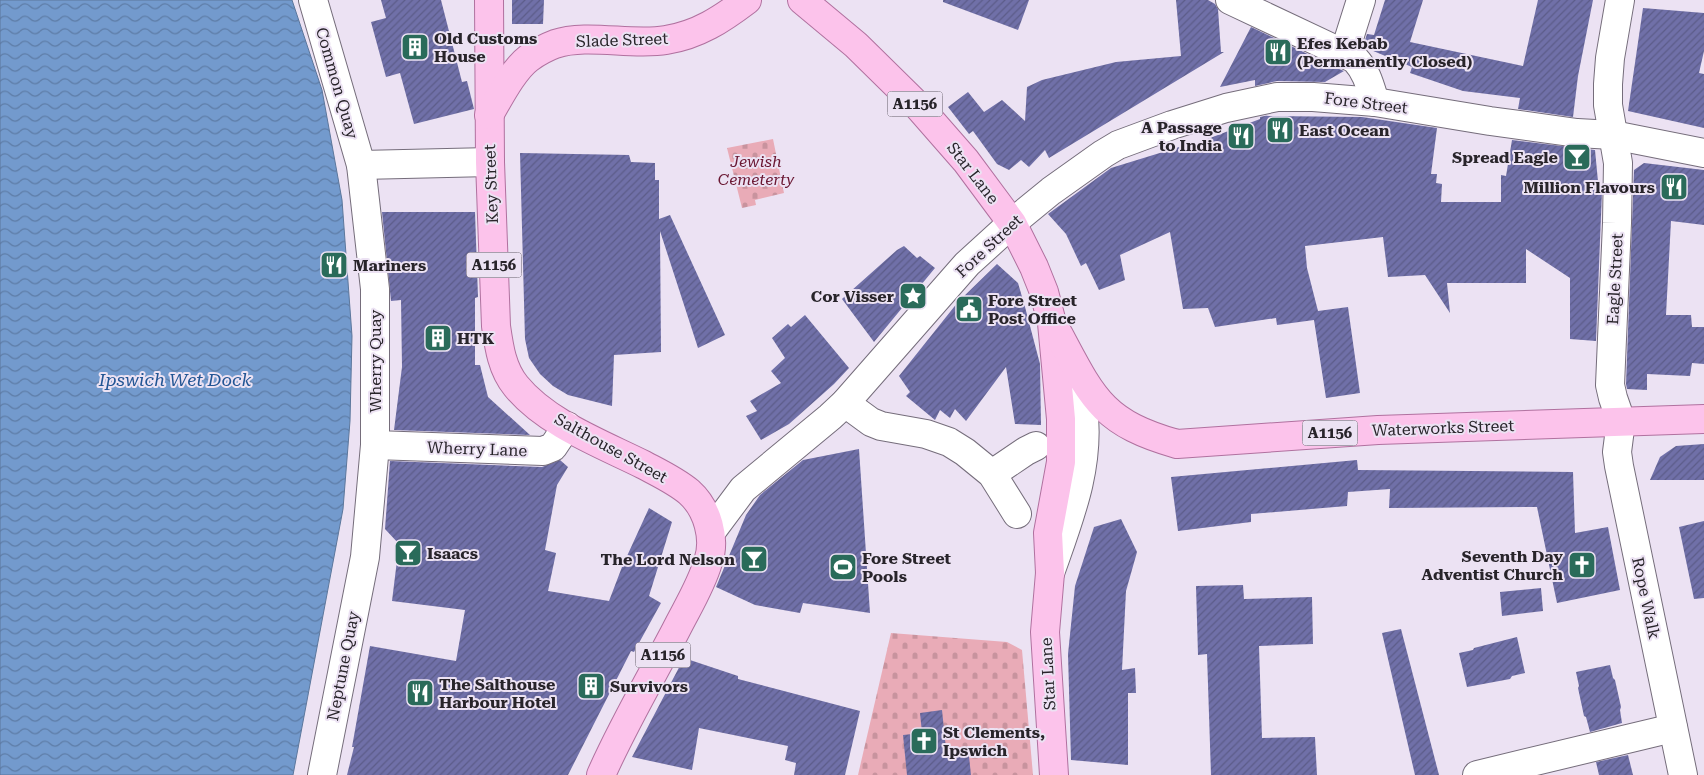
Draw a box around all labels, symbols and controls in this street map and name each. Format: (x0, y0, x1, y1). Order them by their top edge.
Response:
street label: Common Quay (312, 25, 362, 141)
place label: Old Customs House (434, 29, 537, 66)
street label: Slade Street (575, 29, 669, 51)
building icon: Old Customs House (400, 32, 430, 62)
place label: Efes Kebab (Permanently Closed) (1297, 34, 1472, 71)
restaurant icon: Efes Kebab (Permanently Closed) (1263, 37, 1293, 67)
street label: Fore Street (1323, 88, 1409, 118)
road number: A1156 (888, 92, 942, 116)
restaurant icon: East Ocean (1265, 115, 1295, 145)
place label: A Passage to India (1141, 118, 1223, 155)
restaurant icon: A Passage to India (1226, 121, 1256, 151)
place label: East Ocean (1299, 121, 1390, 140)
street label: Star Lane (943, 138, 1003, 208)
bar icon: Spread Eagle (1562, 142, 1592, 172)
street label: Key Street (480, 144, 502, 224)
place label: Spread Eagle (1452, 148, 1558, 167)
park label: Jewish Cemeterty (718, 152, 795, 189)
restaurant icon: Million Flavours (1659, 172, 1689, 202)
place label: Million Flavours (1523, 178, 1655, 197)
street label: Fore Street (952, 210, 1026, 282)
street label: Eagle Street (1603, 233, 1627, 325)
restaurant icon: Mariners (319, 250, 349, 280)
road number: A1156 (466, 252, 522, 278)
place label: Mariners (353, 256, 426, 275)
place icon: Cor Visser (898, 281, 928, 311)
place label: Cor Visser (811, 287, 894, 306)
place label: Fore Street Post Office (988, 291, 1078, 328)
public building icon: Fore Street Post Office (954, 294, 984, 324)
street label: Wherry Quay (366, 309, 385, 412)
building icon: HTK (423, 323, 453, 353)
place label: HTK (457, 329, 495, 348)
water label: Ipswich Wet Dock (98, 369, 251, 390)
street label: Salthouse Street (551, 409, 671, 487)
street label: Waterworks Street (1372, 416, 1515, 440)
road number: A1156 (1302, 420, 1358, 446)
street label: Wherry Lane (427, 438, 528, 460)
bar icon: Isaacs (393, 538, 423, 568)
place label: Isaacs (427, 544, 478, 563)
bar icon: The Lord Nelson (739, 544, 769, 574)
place label: Seventh Day Adventist Church (1421, 547, 1563, 584)
place label: Fore Street Pools (862, 549, 952, 586)
place label: The Lord Nelson (601, 550, 735, 569)
church icon: Seventh Day Adventist Church (1567, 550, 1597, 580)
sports icon: Fore Street Pools (828, 552, 858, 582)
street label: Rope Walk (1628, 555, 1664, 641)
street label: Neptune Quay (323, 609, 363, 723)
street label: Star Lane (1037, 637, 1059, 711)
road number: A1156 (636, 642, 690, 668)
building icon: Survivors (576, 671, 606, 701)
place label: The Salthouse Harbour Hotel (439, 675, 557, 712)
place label: Survivors (610, 677, 688, 696)
restaurant icon: The Salthouse Harbour Hotel (405, 678, 435, 708)
place label: St Clements, Ipswich (943, 723, 1045, 760)
church icon: St Clements, Ipswich (909, 726, 939, 756)

